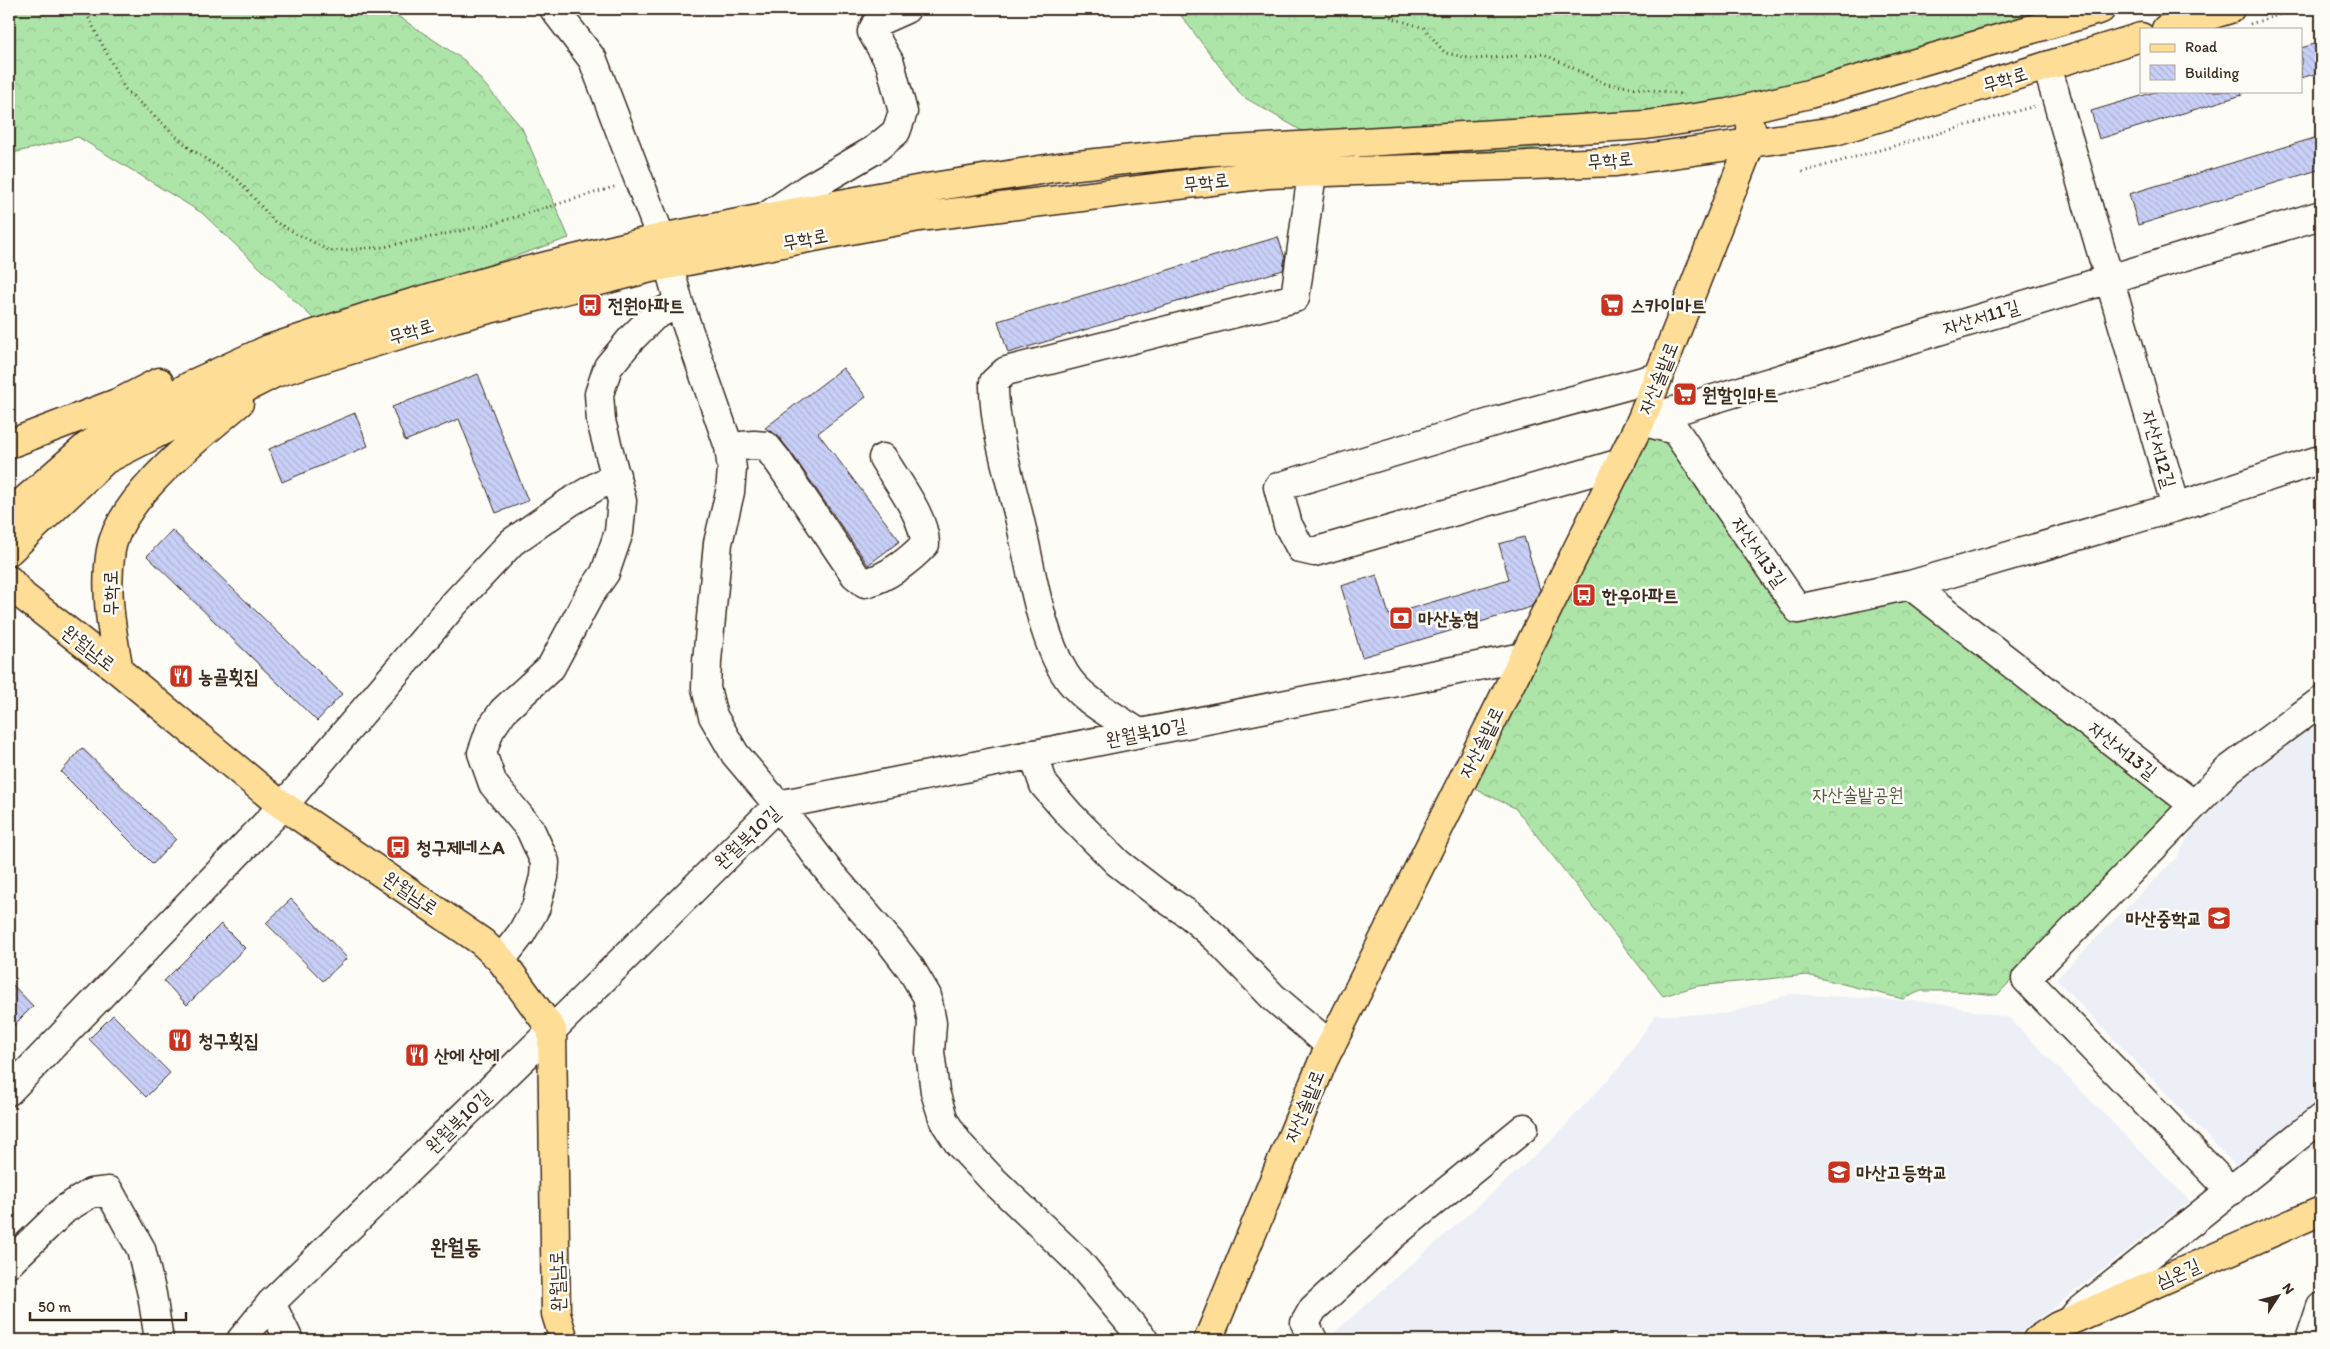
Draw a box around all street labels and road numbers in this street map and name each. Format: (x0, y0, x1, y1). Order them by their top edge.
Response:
street label: 무학로 (1980, 61, 2030, 97)
street label: 무학로 (1586, 147, 1634, 173)
street label: 무학로 (1182, 168, 1230, 196)
street label: 무학로 (780, 223, 830, 255)
street label: 자산서11길 (1940, 294, 2022, 340)
street label: 무학로 (386, 313, 436, 349)
street label: 자산솔밭로 (1633, 338, 1683, 418)
street label: 자산서12길 (2137, 407, 2181, 491)
street label: 자산서13길 (1727, 513, 1791, 591)
street label: 무학로 (99, 570, 122, 616)
street label: 완월남로 (58, 620, 120, 676)
street label: 자산솔밭로 (1454, 703, 1508, 781)
street label: 완월북10길 (1104, 713, 1188, 751)
street label: 자산서13길 (2084, 716, 2162, 784)
street label: 완월북10길 (709, 801, 785, 873)
street label: 완월남로 (379, 866, 443, 920)
street label: 자산솔밭로 (1279, 1066, 1329, 1146)
street label: 완월북10길 (421, 1084, 495, 1158)
street label: 완월남로 (544, 1250, 570, 1312)
street label: 심온길 (2152, 1253, 2204, 1293)

